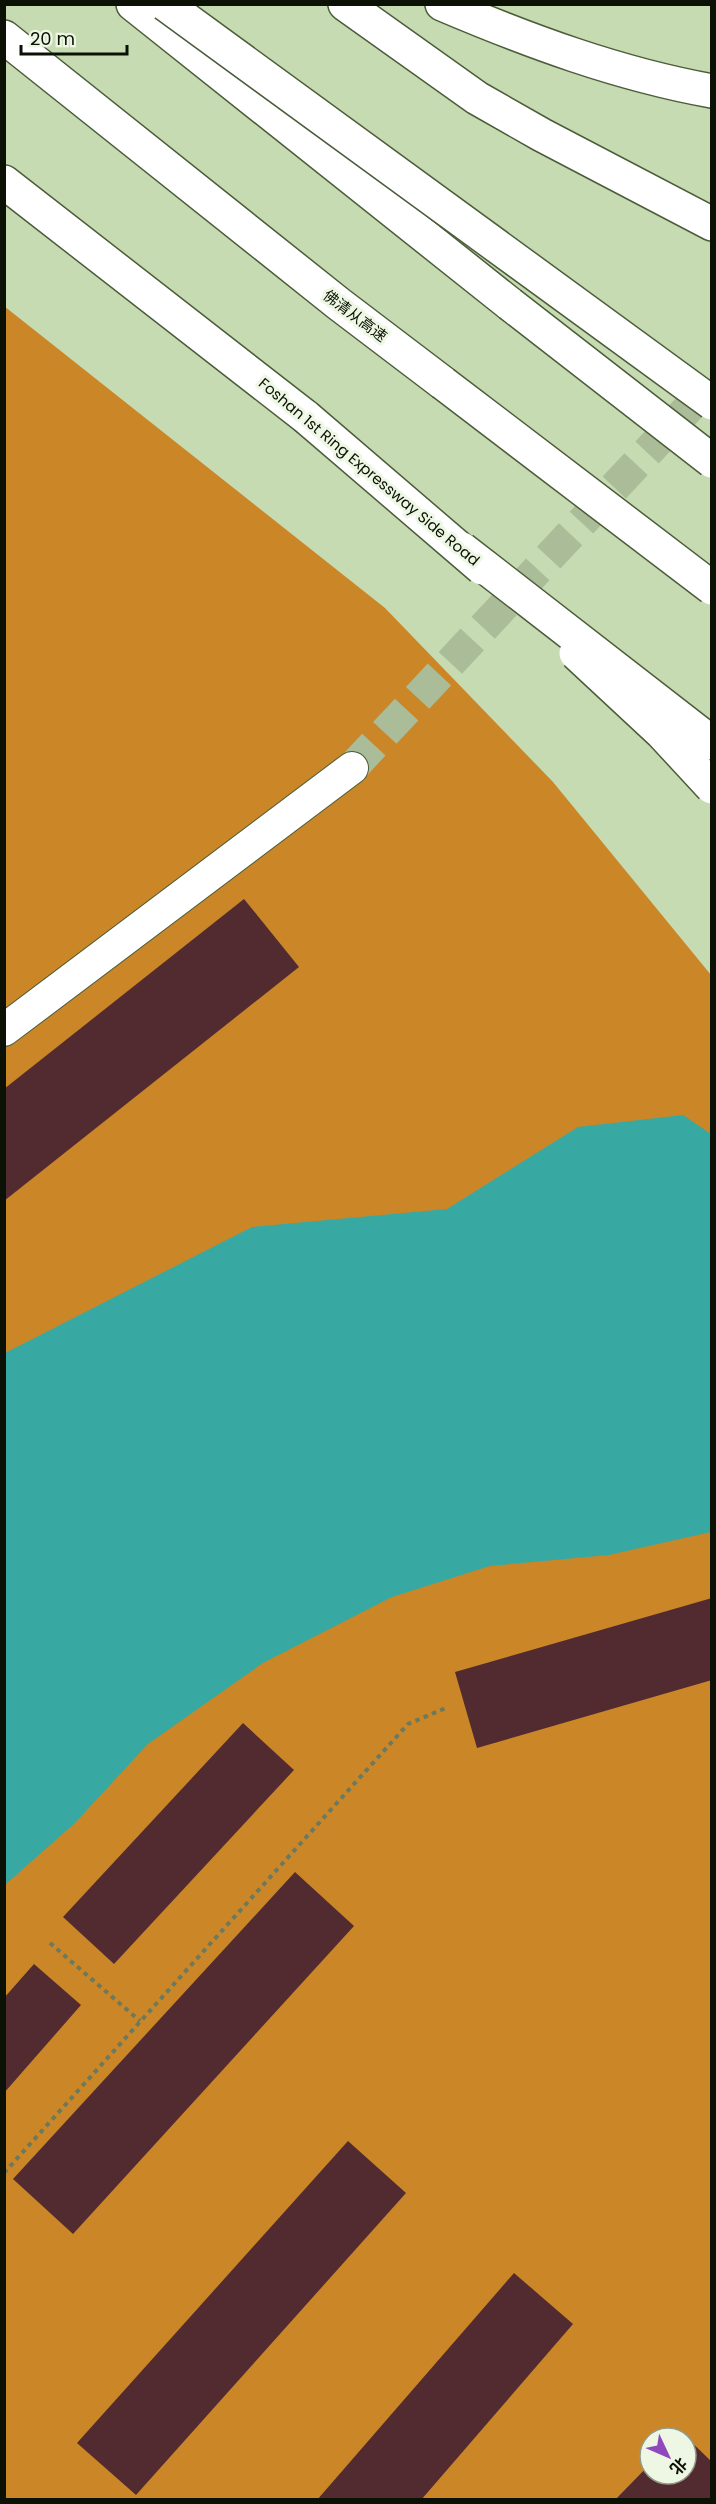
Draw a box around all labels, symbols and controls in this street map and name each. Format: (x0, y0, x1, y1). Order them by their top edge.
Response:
scale bar (21, 18, 128, 56)
text: 20 m (30, 26, 75, 51)
street label: 佛清从高速 (319, 285, 392, 347)
street label: Foshan 1st Ring Expressway Side Road (254, 373, 484, 570)
north arrow (638, 2426, 698, 2486)
text: 北 (665, 2452, 692, 2480)

